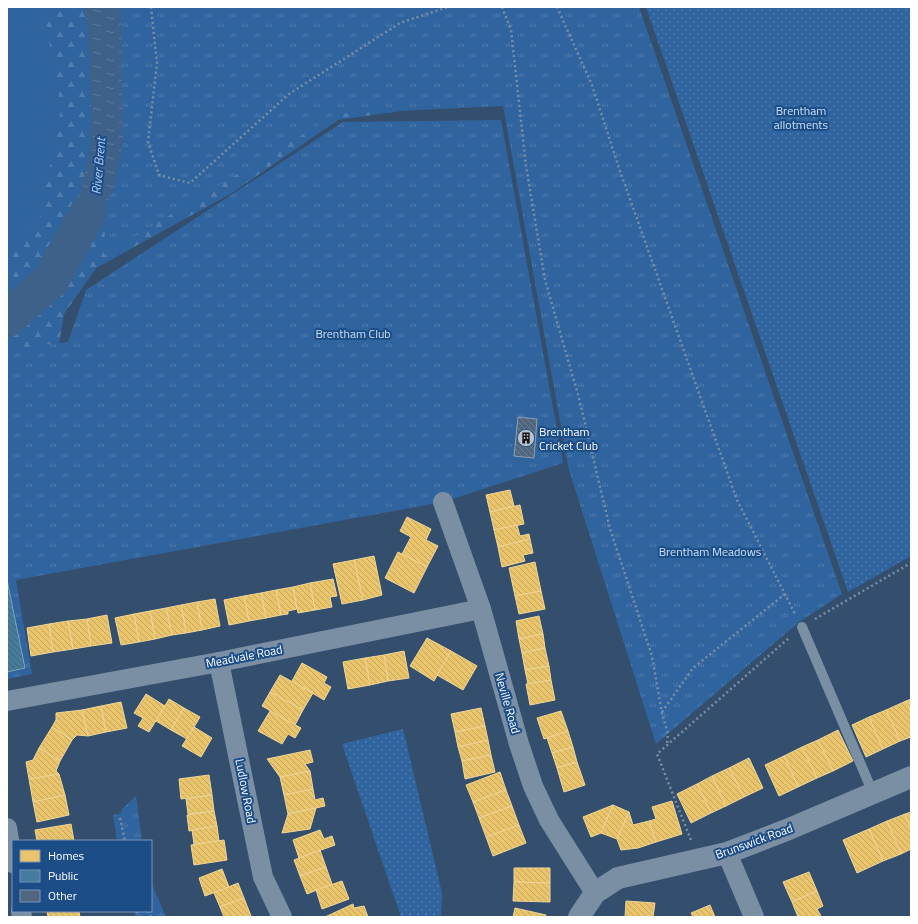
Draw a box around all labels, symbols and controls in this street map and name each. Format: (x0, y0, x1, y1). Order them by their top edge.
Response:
park label: Brentham allotments (774, 101, 829, 134)
water label: River Brent (86, 135, 111, 195)
park label: Brentham Club (315, 324, 391, 343)
place label: Brentham Cricket Club (539, 422, 598, 455)
building icon: Brentham Cricket Club (516, 428, 536, 448)
park label: Brentham Meadows (659, 542, 762, 561)
street label: Meadvale Road (204, 639, 284, 673)
street label: Neville Road (490, 670, 526, 736)
street label: Ludlow Road (230, 757, 262, 825)
street label: Brunswick Road (713, 818, 795, 864)
legend (12, 840, 152, 912)
text: Homes (48, 846, 84, 865)
text: Public (48, 866, 78, 885)
text: Other (48, 886, 77, 905)

